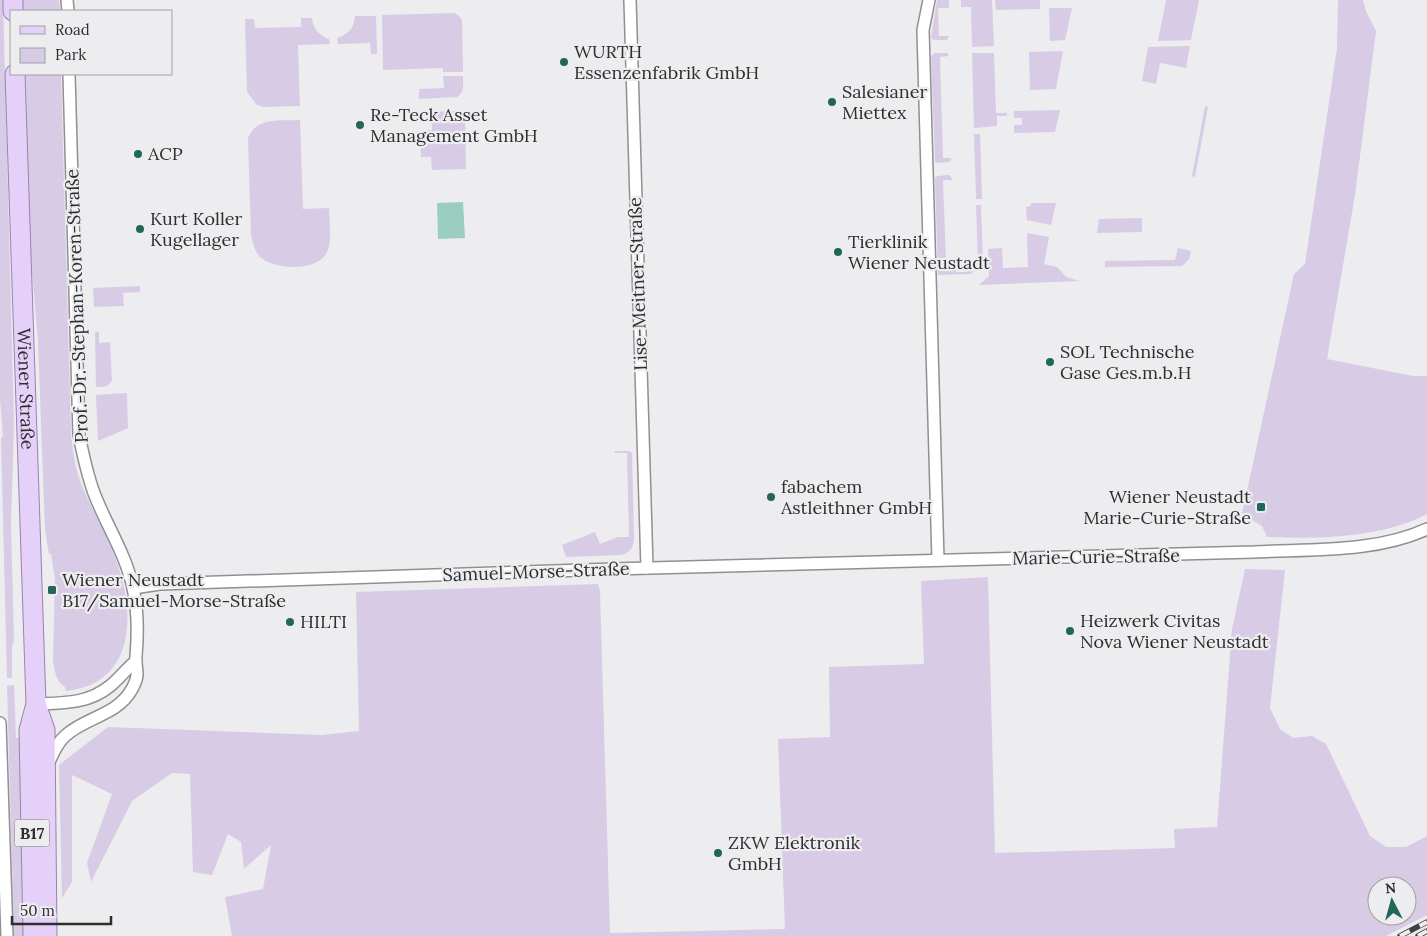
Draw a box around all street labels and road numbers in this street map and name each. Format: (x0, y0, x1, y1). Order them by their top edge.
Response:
street label: Prof.-Dr.-Stephan-Koren-Straße (60, 168, 93, 443)
street label: Lise-Meitner-Straße (623, 197, 652, 371)
street label: Wiener Straße (12, 328, 40, 450)
street label: Marie-Curie-Straße (1012, 544, 1180, 569)
street label: Samuel-Morse-Straße (442, 557, 630, 586)
road number: B17 (15, 820, 50, 846)

